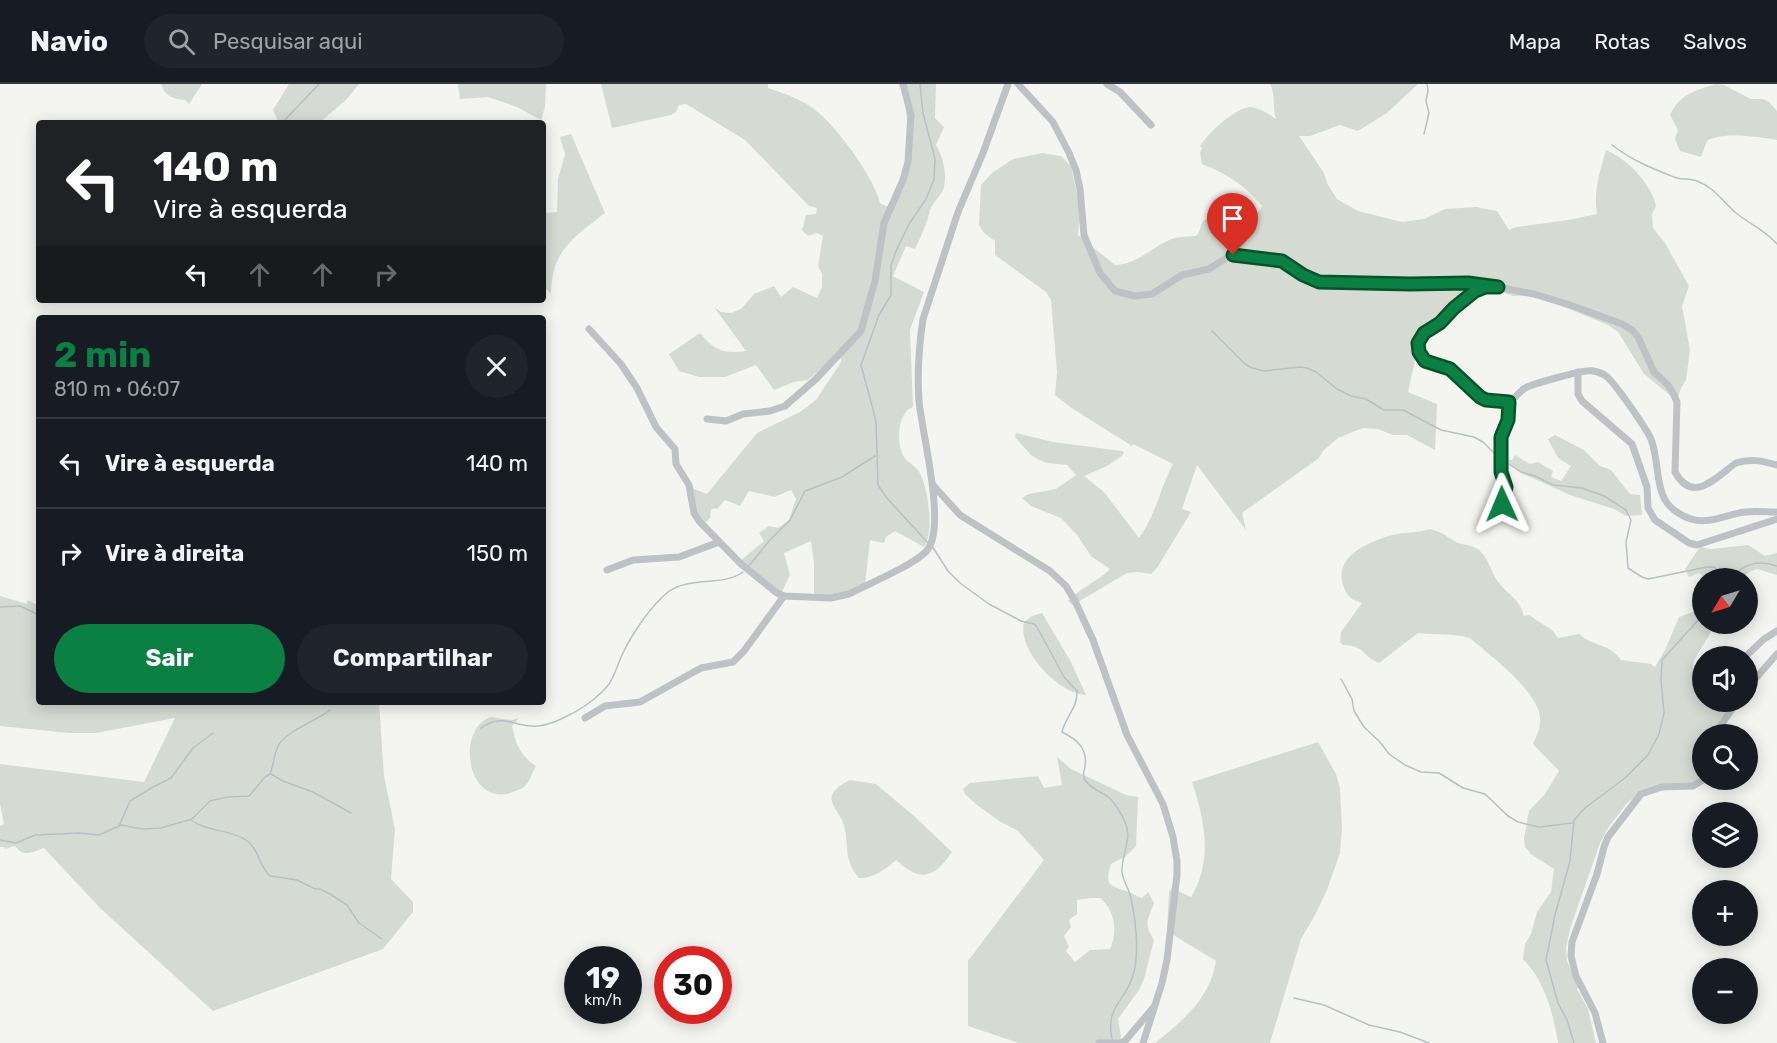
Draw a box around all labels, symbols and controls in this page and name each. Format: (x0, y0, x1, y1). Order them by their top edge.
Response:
search box (144, 14, 564, 68)
text: Navio (30, 25, 108, 58)
icon: search (165, 25, 198, 58)
text: Pesquisar aqui (213, 28, 363, 55)
text: Mapa (1509, 29, 1561, 54)
text: Rotas (1594, 29, 1650, 54)
text: Salvos (1683, 29, 1747, 54)
text: 140 m (153, 142, 279, 192)
icon: left (54, 144, 132, 222)
text: Vire à esquerda (153, 193, 348, 225)
pin (1207, 193, 1258, 255)
icon: arrive (1216, 202, 1249, 235)
icon: left (180, 258, 213, 291)
icon: ahead (243, 258, 276, 291)
icon: ahead (306, 258, 339, 291)
icon: right (369, 258, 402, 291)
text: 2 min (54, 333, 152, 376)
button: close (465, 335, 528, 398)
text: 810 m · 06:07 (54, 377, 180, 401)
icon: left (54, 447, 87, 480)
text: Vire à esquerda (105, 450, 275, 477)
text: 140 m (466, 450, 528, 477)
position arrow (1470, 472, 1534, 536)
icon: right (54, 537, 87, 570)
text: Vire à direita (105, 540, 244, 567)
text: 150 m (467, 540, 528, 567)
north arrow (1692, 568, 1758, 634)
map controls (1692, 568, 1758, 1024)
button: Sair (54, 624, 285, 693)
button: Compartilhar (297, 624, 528, 693)
button: sound (1692, 646, 1758, 712)
button: search (1692, 724, 1758, 790)
button: layers (1692, 802, 1758, 868)
button: + (1692, 880, 1758, 946)
speed limit sign: 30 (654, 946, 732, 1024)
button: − (1692, 958, 1758, 1024)
text: 19 (586, 960, 620, 996)
text: km/h (584, 991, 622, 1009)

